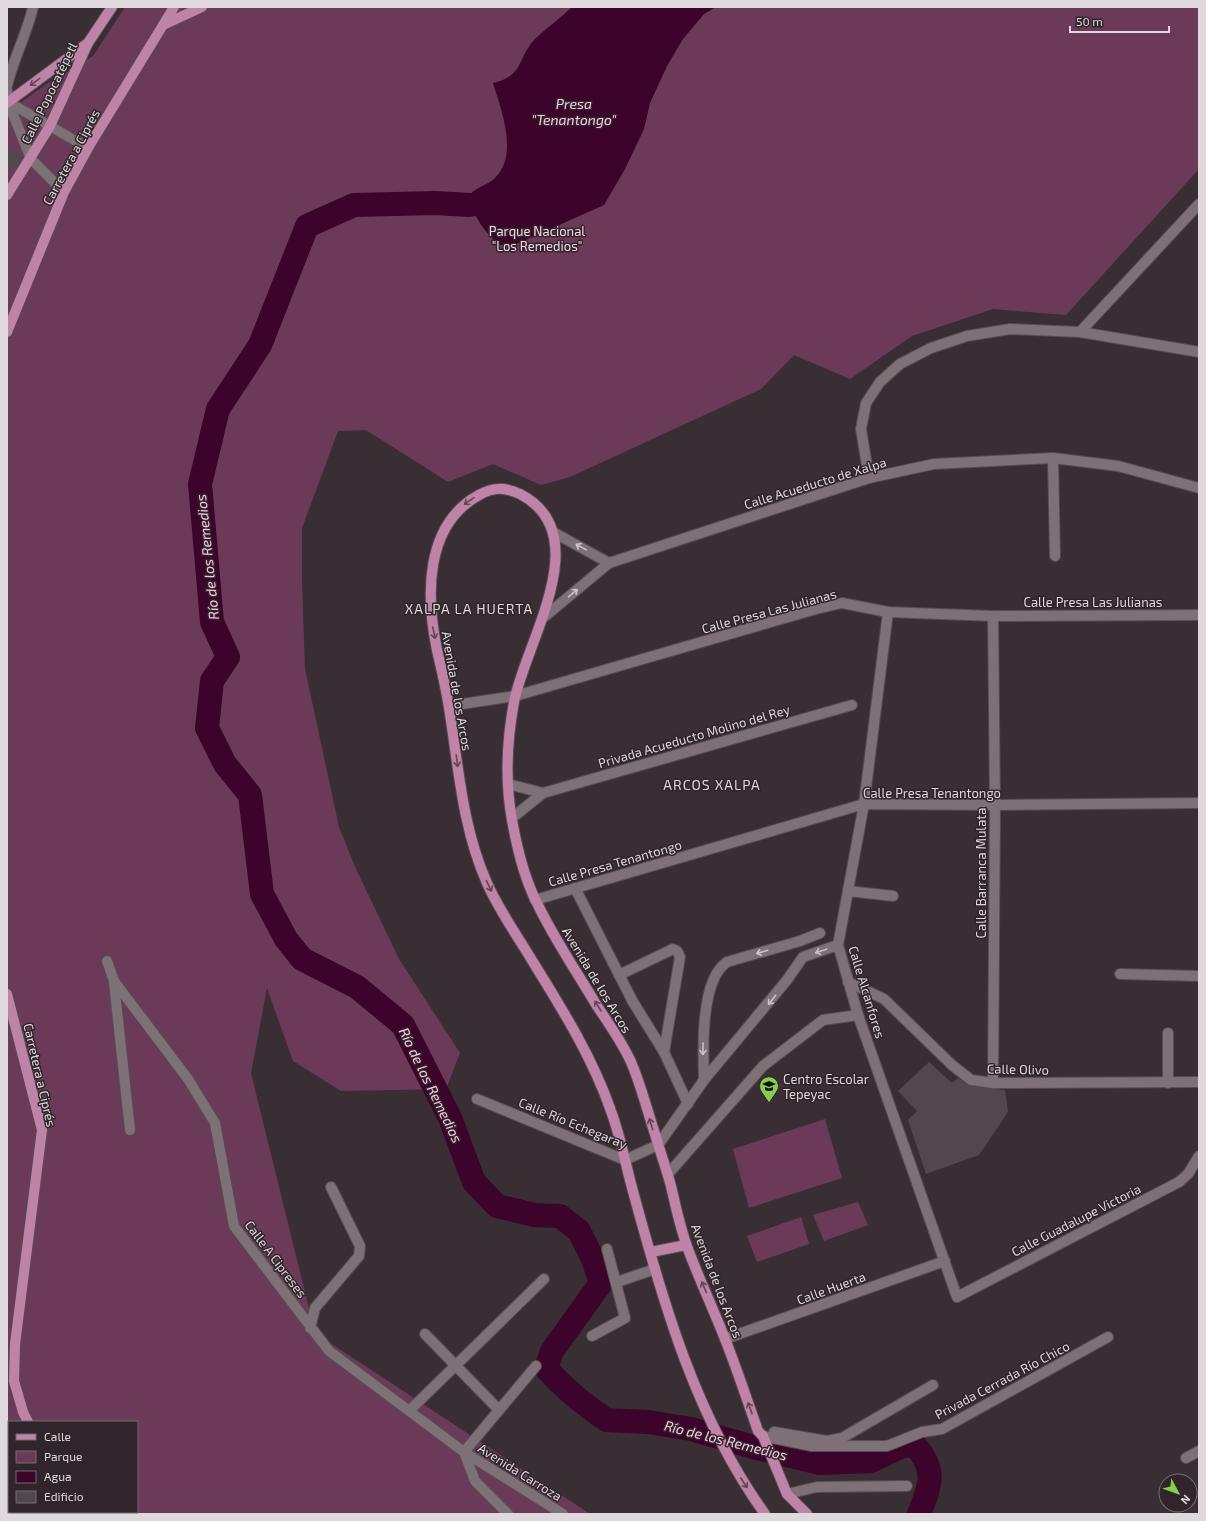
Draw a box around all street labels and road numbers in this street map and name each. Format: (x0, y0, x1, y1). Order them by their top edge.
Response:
street label: Calle Popocatépetl (18, 40, 81, 146)
street label: Carretera a Ciprés (39, 107, 103, 207)
street label: Calle Acueducto de Xalpa (742, 454, 888, 512)
street label: Calle Presa Las Julianas (700, 585, 838, 637)
street label: Calle Presa Las Julianas (1024, 594, 1162, 610)
street label: Avenida de los Arcos (439, 630, 475, 752)
street label: Privada Acueducto Molino del Rey (596, 701, 792, 771)
street label: Calle Presa Tenantongo (863, 785, 1001, 801)
street label: Calle Barranca Mulata (973, 808, 989, 938)
street label: Calle Presa Tenantongo (546, 836, 684, 890)
street label: Avenida de los Arcos (559, 924, 635, 1036)
street label: Calle Alcanfores (845, 944, 889, 1040)
street label: Carretera a Ciprés (20, 1022, 60, 1128)
street label: Calle Olivo (987, 1060, 1049, 1078)
street label: Calle Río Echegaray (516, 1094, 630, 1152)
street label: Calle Guadalupe Victoria (1009, 1180, 1143, 1260)
street label: Calle A Cipreses (242, 1217, 310, 1301)
street label: Avenida de los Arcos (688, 1222, 746, 1340)
street label: Calle Huerta (794, 1268, 868, 1308)
street label: Privada Cerrada Río Chico (932, 1338, 1072, 1422)
street label: Avenida Carroza (475, 1440, 565, 1504)

